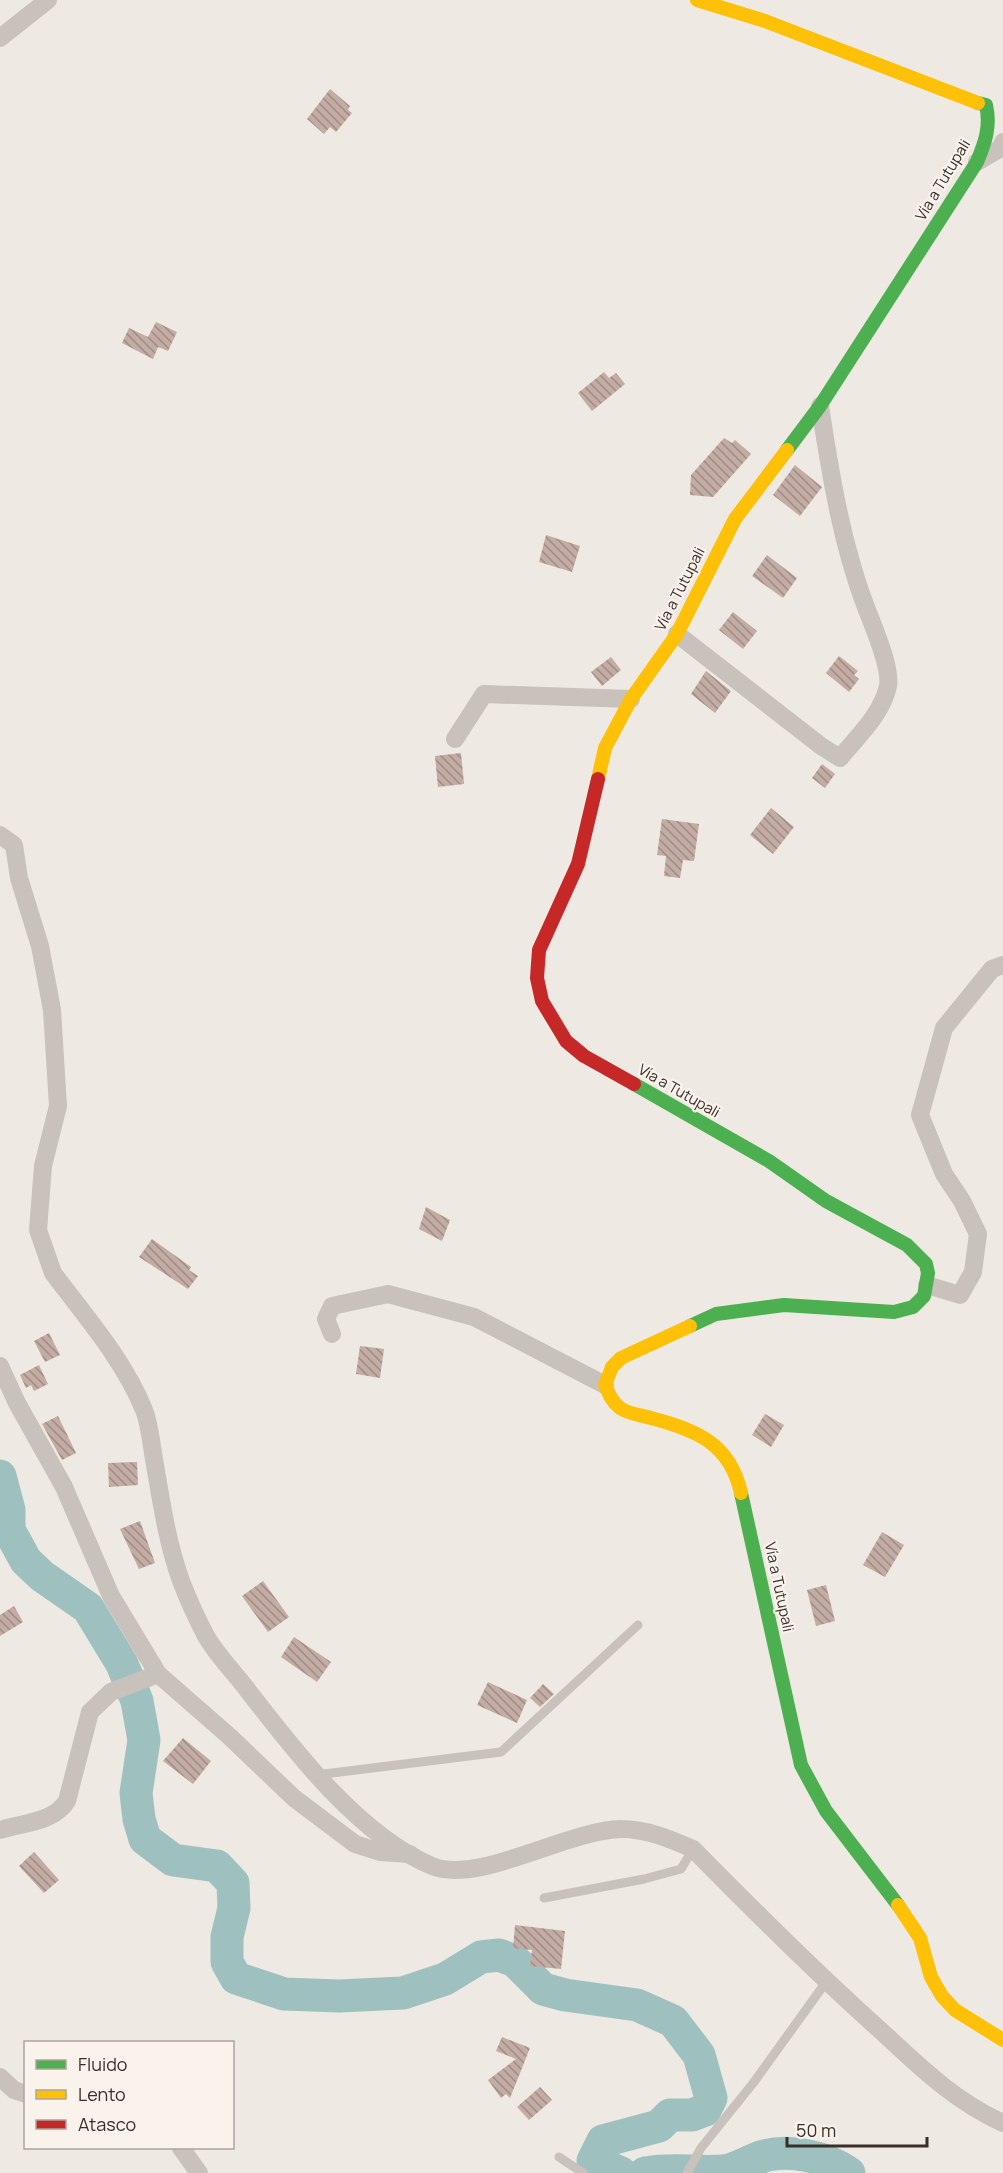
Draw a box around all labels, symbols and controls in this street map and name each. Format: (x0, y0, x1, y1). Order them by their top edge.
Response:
street label: Vía a Tutupali (910, 135, 975, 224)
street label: Vía a Tutupali (650, 543, 710, 634)
street label: Vía a Tutupali (635, 1059, 724, 1122)
street label: Vía a Tutupali (760, 1540, 799, 1634)
legend (24, 2041, 234, 2149)
text: Fluido (78, 2052, 127, 2076)
text: Lento (78, 2082, 126, 2106)
scale bar (787, 2110, 926, 2148)
text: Atasco (78, 2112, 136, 2136)
text: 50 m (796, 2118, 836, 2142)

